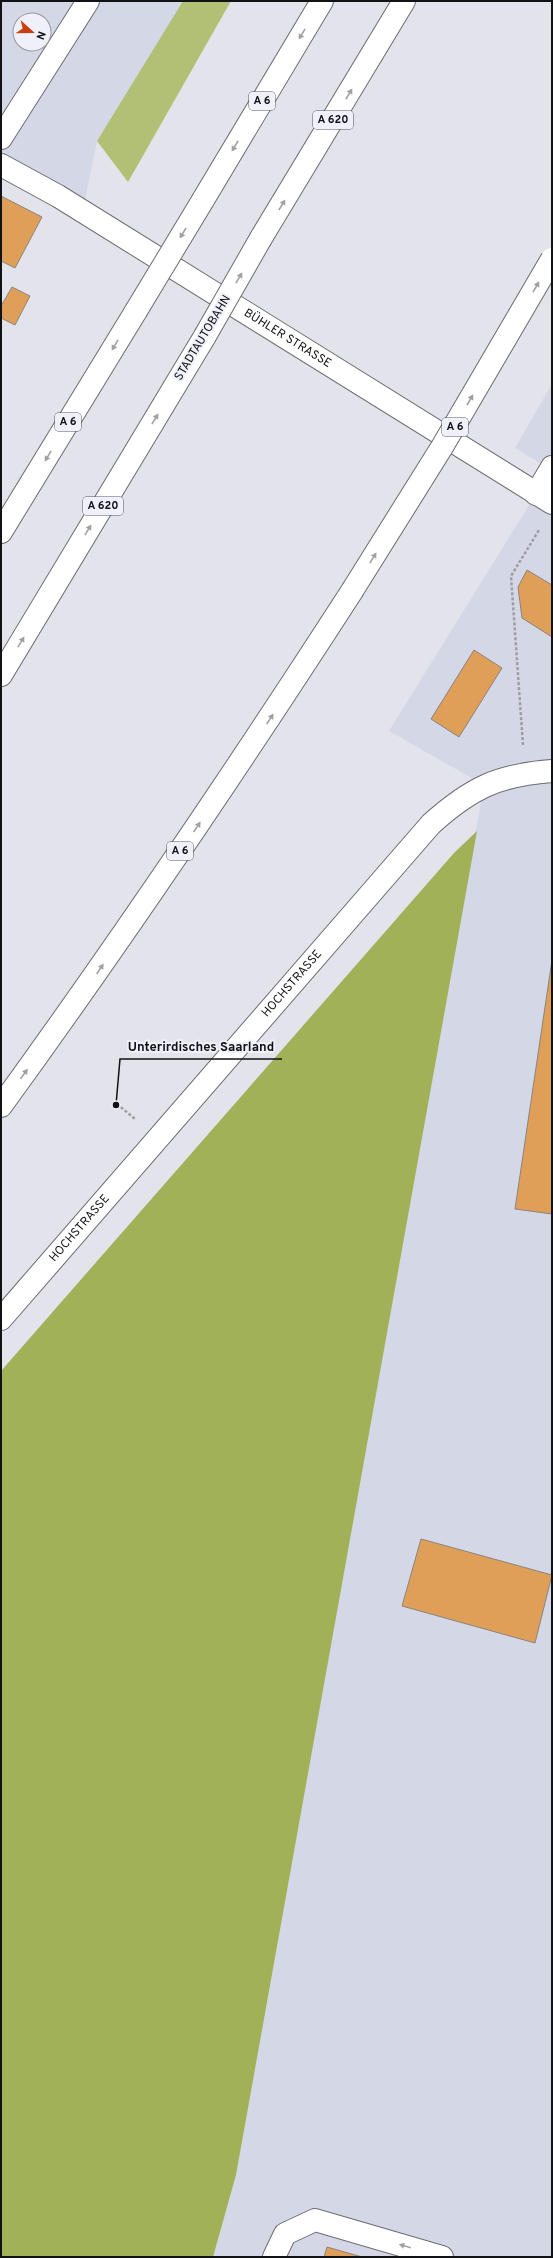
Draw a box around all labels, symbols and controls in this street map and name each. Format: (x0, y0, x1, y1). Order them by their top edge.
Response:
north arrow (12, 12, 52, 52)
one-way arrow (298, 28, 305, 40)
text: N (32, 29, 48, 41)
one-way arrow (345, 88, 352, 100)
road number: A 6 (249, 92, 275, 110)
road number: A 620 (313, 111, 353, 129)
one-way arrow (232, 140, 239, 152)
one-way arrow (278, 199, 285, 211)
one-way arrow (179, 227, 186, 239)
one-way arrow (235, 272, 242, 284)
one-way arrow (532, 282, 539, 293)
street label: STADTAUTOBAHN (171, 292, 235, 384)
street label: BÜHLER STRASSE (241, 305, 334, 372)
one-way arrow (112, 339, 119, 350)
one-way arrow (467, 394, 474, 406)
road number: A 6 (55, 413, 81, 431)
one-way arrow (152, 413, 159, 425)
road number: A 6 (442, 418, 468, 436)
one-way arrow (44, 450, 51, 462)
road number: A 620 (83, 497, 123, 515)
one-way arrow (85, 524, 92, 536)
one-way arrow (369, 553, 377, 563)
one-way arrow (18, 636, 25, 648)
one-way arrow (266, 713, 273, 725)
one-way arrow (193, 821, 201, 832)
road number: A 6 (167, 842, 193, 860)
street label: HOCHSTRASSE (258, 947, 326, 1021)
one-way arrow (96, 963, 104, 974)
callout: Unterirdisches Saarland (120, 1034, 282, 1059)
text: Unterirdisches Saarland (128, 1040, 274, 1056)
one-way arrow (20, 1069, 28, 1079)
street label: HOCHSTRASSE (46, 1191, 113, 1265)
one-way arrow (398, 2243, 410, 2249)

